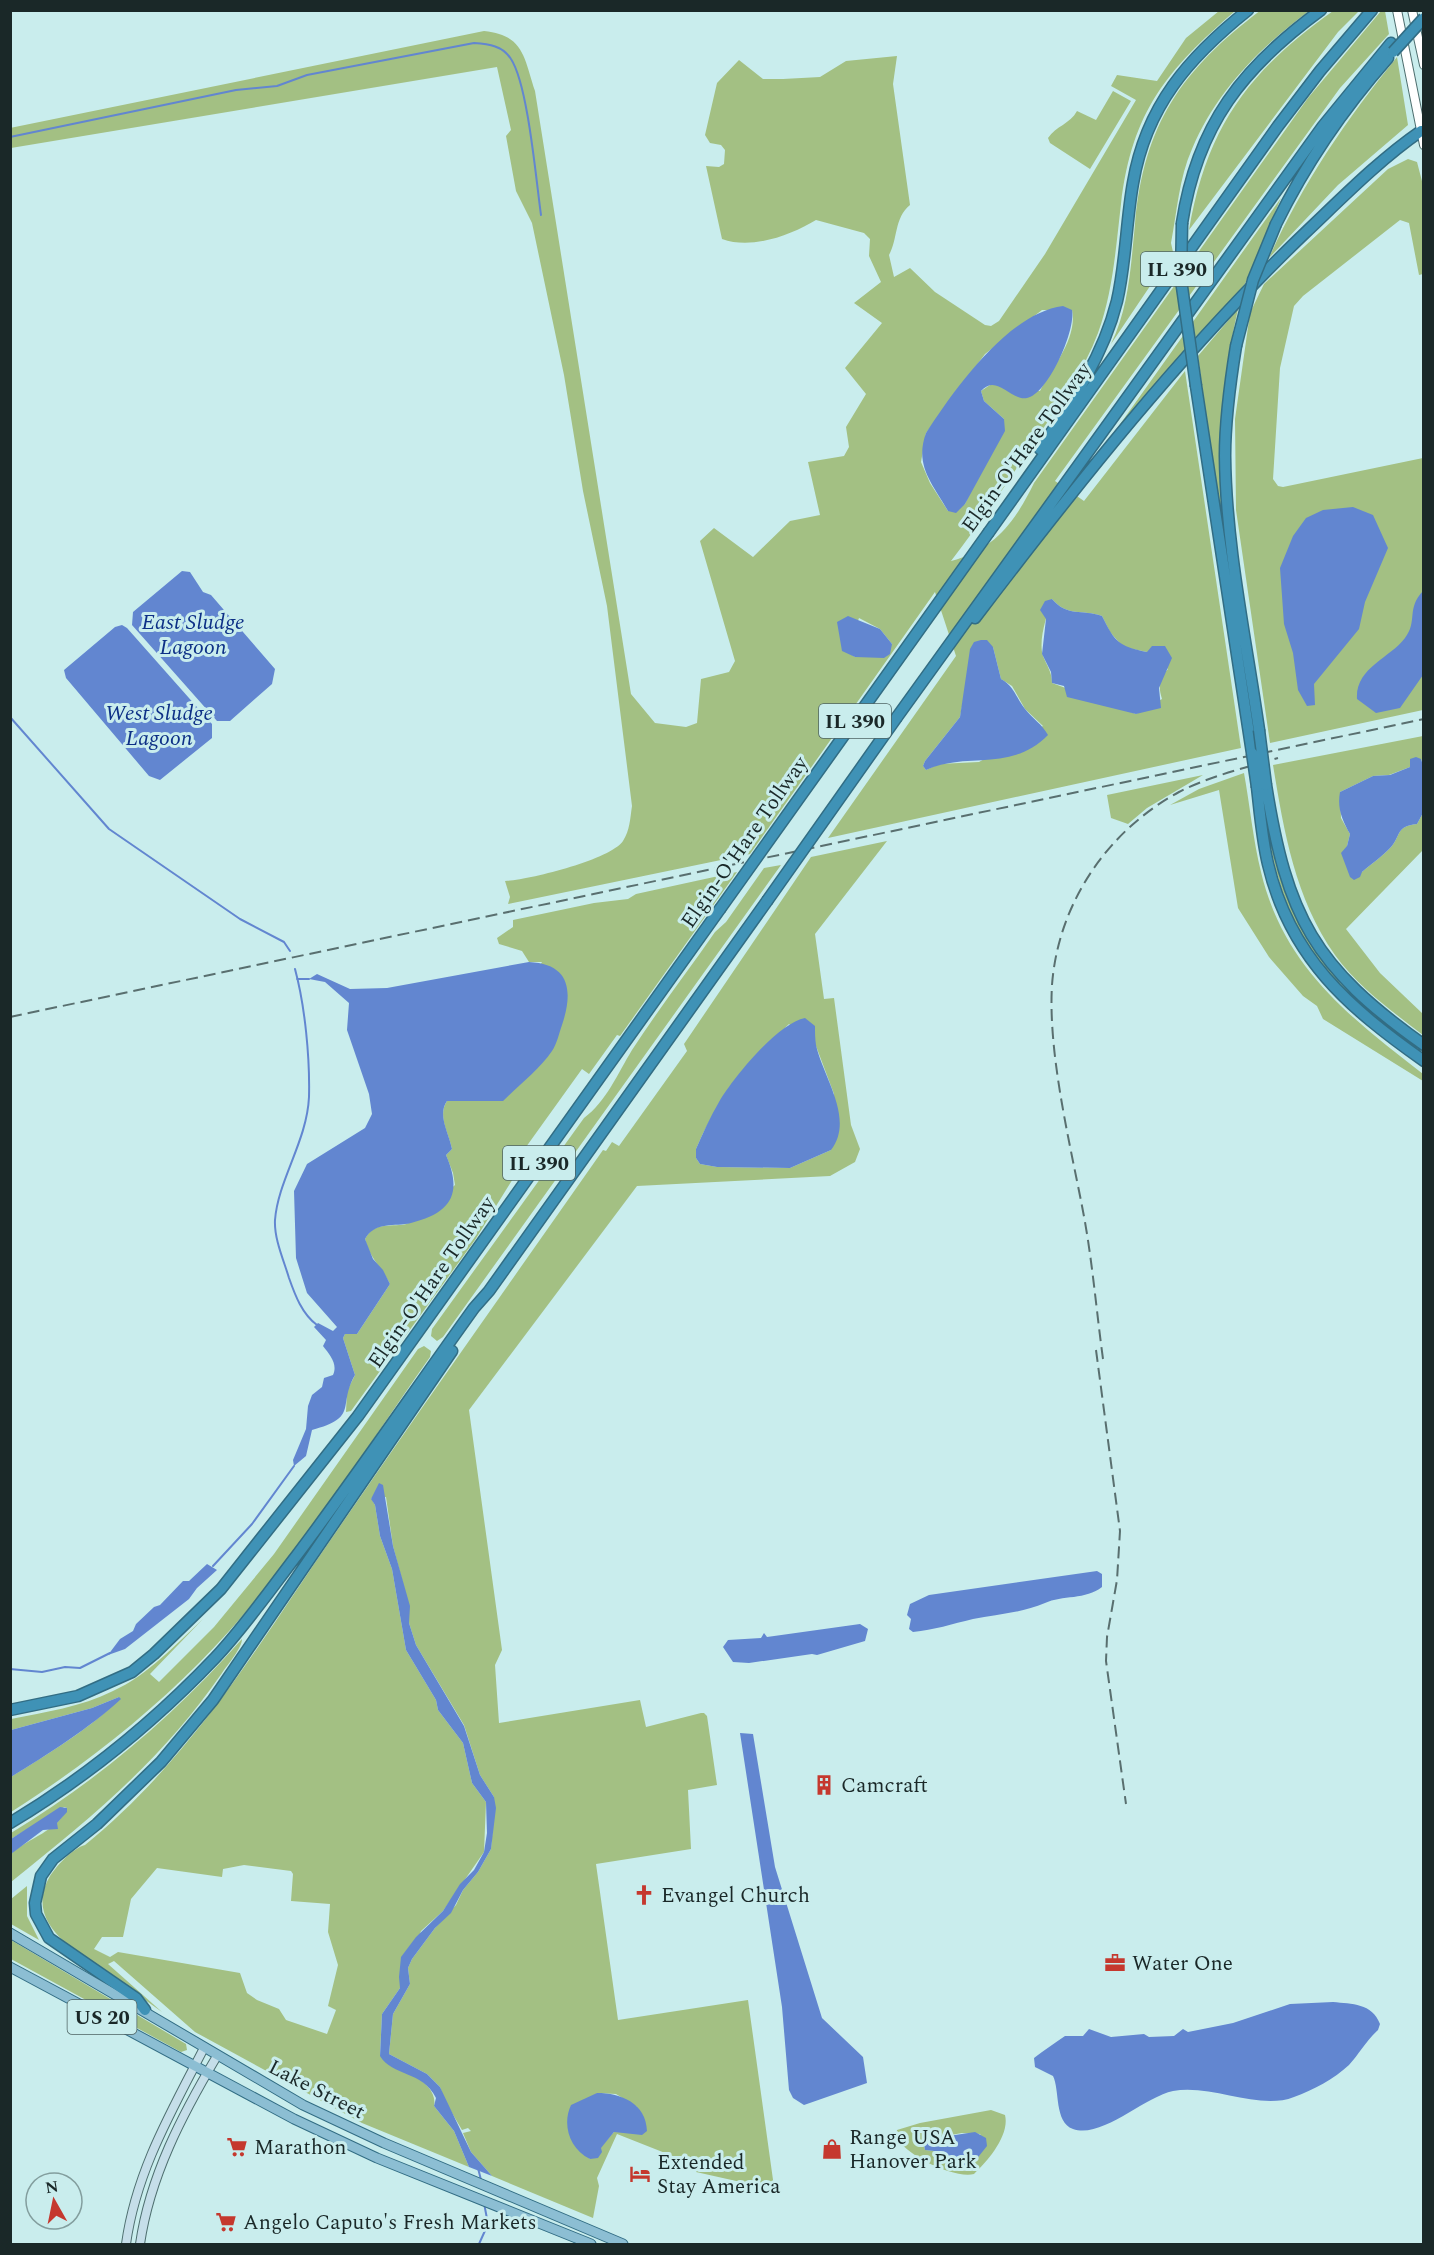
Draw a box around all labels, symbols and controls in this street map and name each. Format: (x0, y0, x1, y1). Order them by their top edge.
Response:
road number: IL 390 (1141, 252, 1213, 286)
street label: Elgin-O'Hare Tollway (954, 355, 1100, 540)
water label: East Sludge Lagoon (141, 606, 245, 664)
water label: West Sludge Lagoon (105, 697, 213, 755)
road number: IL 390 (819, 704, 891, 738)
street label: Elgin-O'Hare Tollway (673, 749, 817, 935)
road number: IL 390 (503, 1146, 575, 1180)
street label: Elgin-O'Hare Tollway (360, 1189, 504, 1375)
place label: Camcraft (841, 1770, 928, 1802)
building icon: Camcraft (812, 1773, 836, 1797)
place label: Evangel Church (661, 1880, 810, 1912)
church icon: Evangel Church (632, 1883, 656, 1907)
place label: Water One (1132, 1948, 1233, 1980)
office icon: Water One (1103, 1951, 1127, 1975)
road number: US 20 (68, 2000, 136, 2034)
street label: Lake Street (262, 2052, 371, 2128)
place label: Range USA Hanover Park (849, 2122, 977, 2178)
place label: Marathon (254, 2132, 346, 2164)
supermarket icon: Marathon (225, 2135, 249, 2159)
shop icon: Range USA Hanover Park (820, 2137, 844, 2161)
place label: Extended Stay America (657, 2147, 781, 2203)
hotel icon: Extended Stay America (628, 2162, 652, 2186)
north arrow (24, 2171, 84, 2231)
text: N (43, 2174, 60, 2200)
place label: Angelo Caputo's Fresh Markets (243, 2207, 537, 2239)
supermarket icon: Angelo Caputo's Fresh Markets (214, 2210, 238, 2234)

